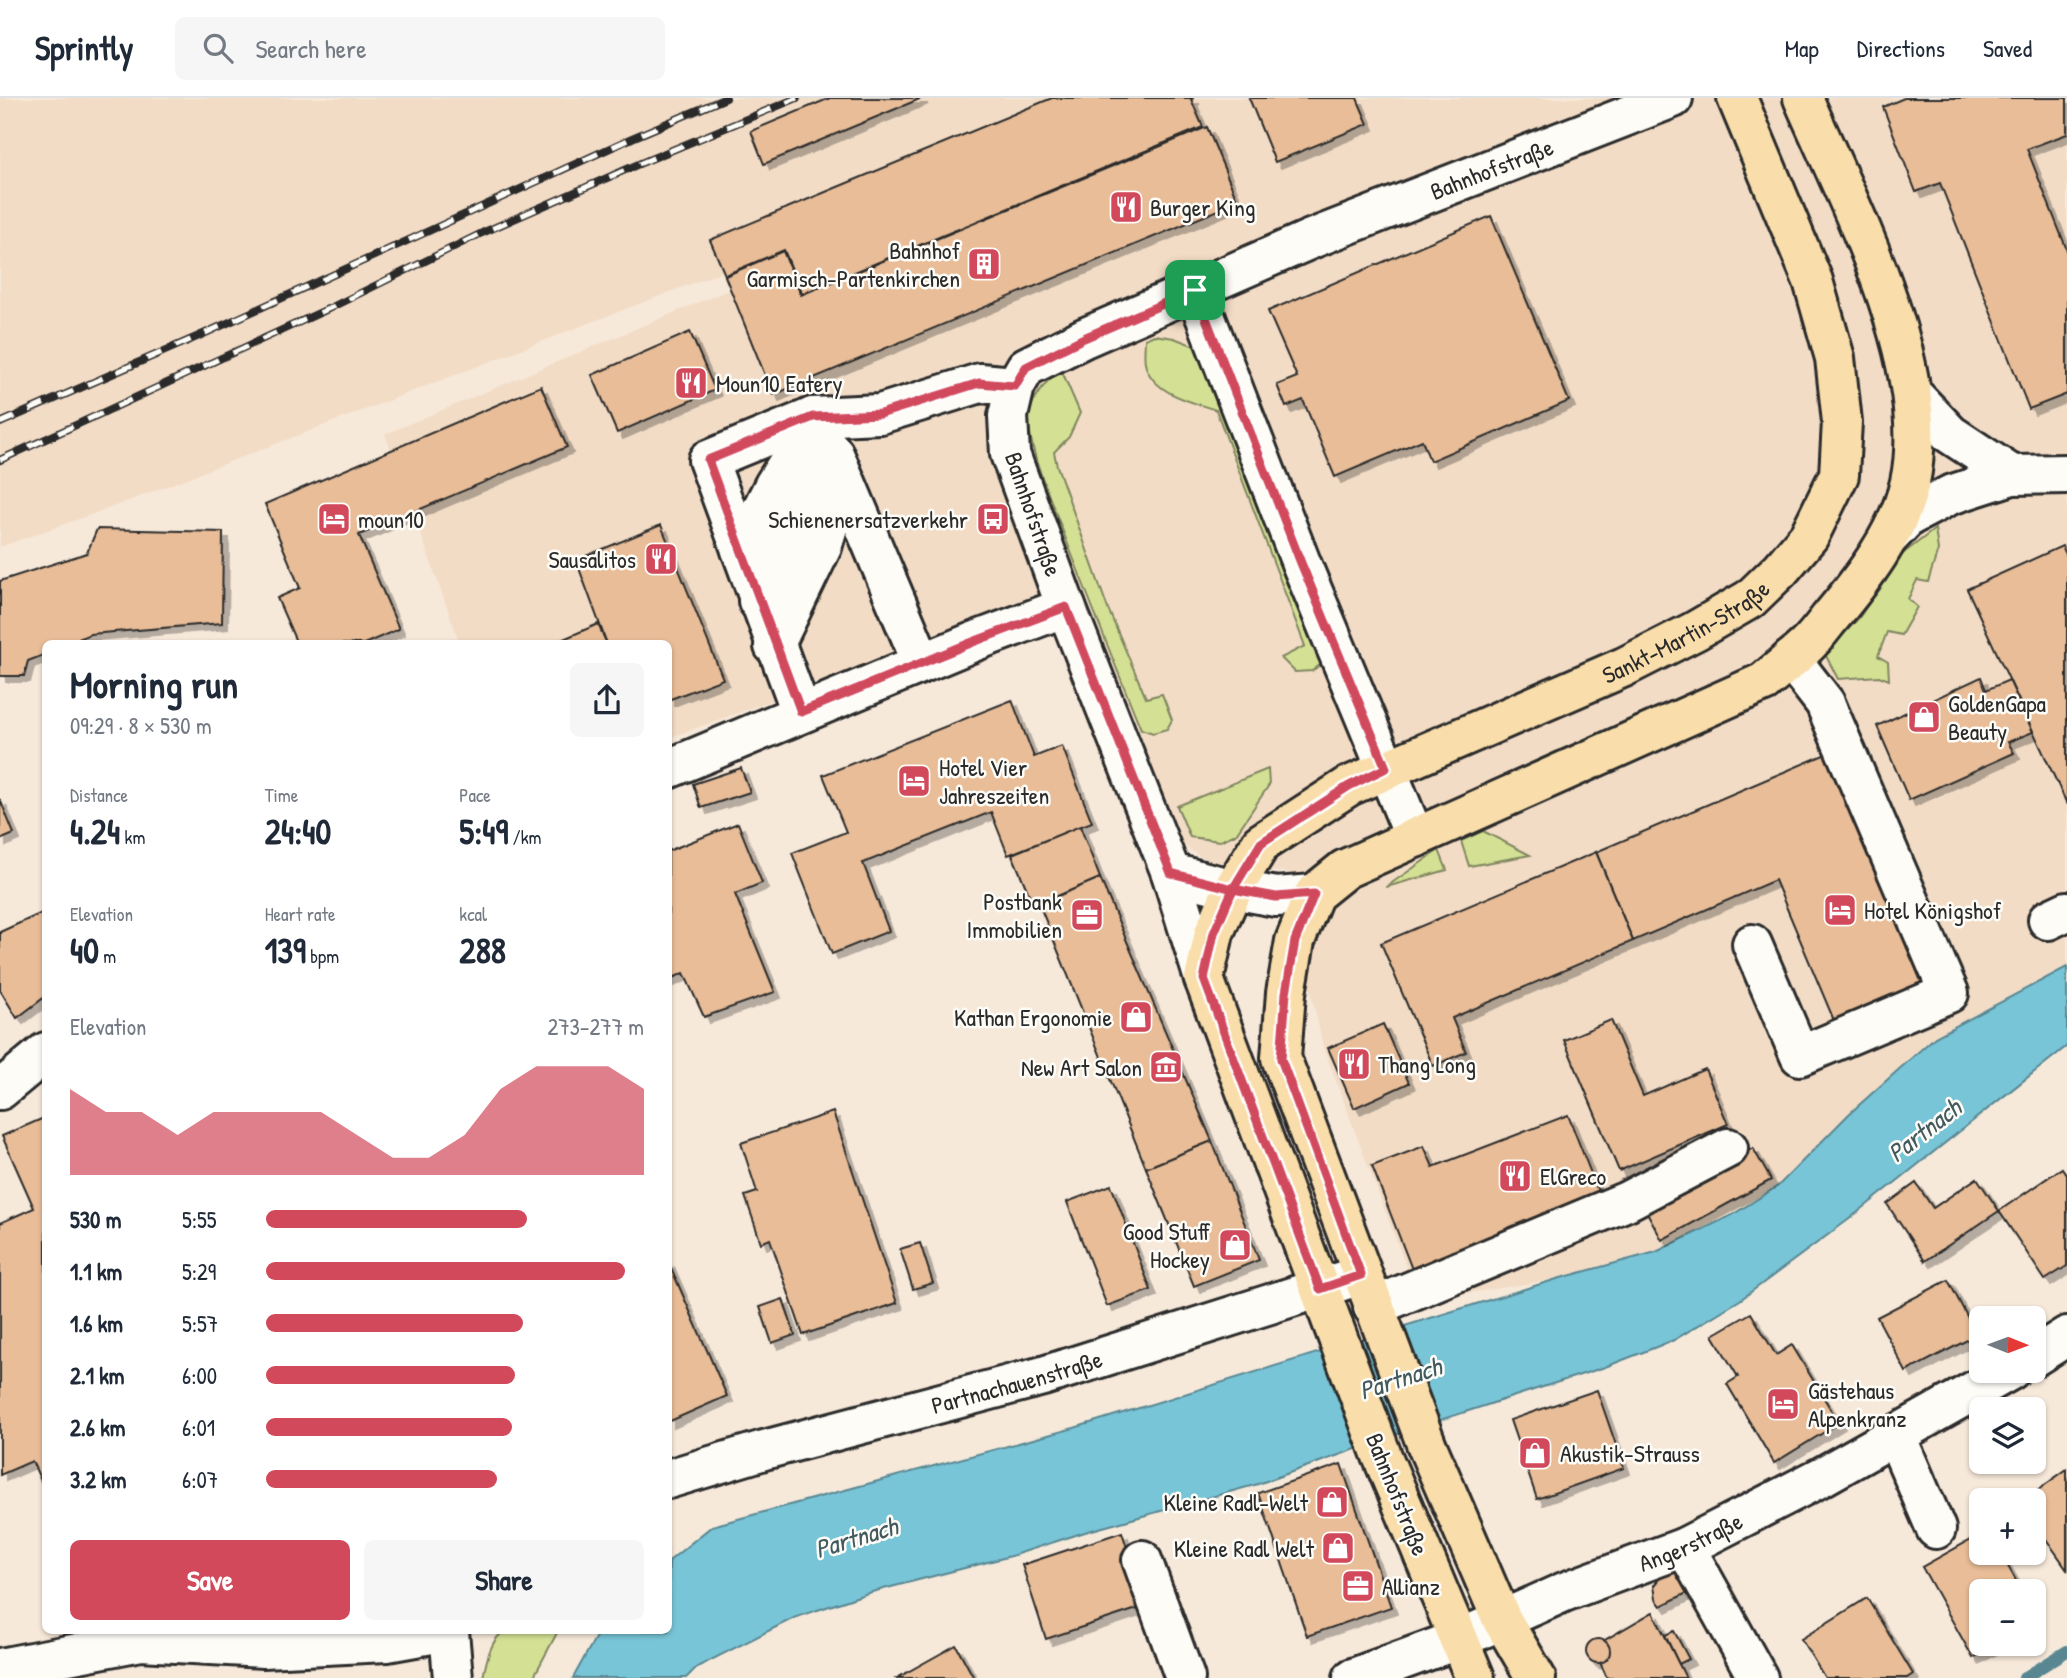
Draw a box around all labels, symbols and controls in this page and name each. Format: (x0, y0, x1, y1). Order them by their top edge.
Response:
search box (175, 17, 665, 80)
text: Sprintly (35, 26, 133, 70)
icon: search (199, 29, 237, 67)
text: Search here (255, 31, 366, 66)
text: Map (1785, 32, 1819, 64)
text: Directions (1857, 32, 1945, 64)
text: Saved (1983, 32, 2032, 64)
street label: Bahnhofstraße (1425, 130, 1558, 207)
restaurant icon: Burger King (1107, 188, 1145, 226)
place label: Burger King (1150, 191, 1255, 223)
place label: Bahnhof Garmisch-Partenkirchen (747, 234, 960, 294)
building icon: Bahnhof Garmisch-Partenkirchen (965, 245, 1003, 283)
pin (1165, 260, 1225, 320)
icon: arrive (1176, 271, 1214, 309)
restaurant icon: Moun10 Eatery (672, 364, 710, 402)
place label: Moun10 Eatery (716, 367, 843, 399)
street label: Bahnhofstraße (998, 448, 1070, 581)
hotel icon: moun10 (315, 500, 353, 538)
bus stop icon: Schienenersatzverkehr (974, 500, 1012, 538)
place label: moun10 (358, 503, 424, 535)
place label: Schienenersatzverkehr (768, 503, 968, 535)
restaurant icon: Sausalitos (642, 540, 680, 578)
place label: Sausalitos (548, 543, 636, 575)
street label: Sankt-Martin-Straße (1597, 573, 1776, 691)
text: Morning run (70, 658, 238, 710)
button: share (570, 663, 644, 737)
place label: GoldenGapa Beauty (1948, 687, 2046, 747)
shop icon: GoldenGapa Beauty (1905, 698, 1943, 736)
text: 09:29 · 8 × 530 m (70, 710, 212, 741)
place label: Hotel Vier Jahreszeiten (939, 751, 1049, 811)
hotel icon: Hotel Vier Jahreszeiten (895, 762, 933, 800)
text: Distance (70, 782, 128, 808)
text: Time (265, 782, 298, 808)
text: Pace (459, 782, 491, 808)
text: 4.24 (70, 808, 120, 855)
text: 24:40 (265, 808, 331, 855)
text: 5:49 (459, 808, 508, 855)
text: km (120, 824, 145, 850)
text: /km (508, 824, 541, 850)
place label: Postbank Immobilien (967, 885, 1062, 945)
hotel icon: Hotel Königshof (1821, 891, 1859, 929)
place label: Hotel Königshof (1864, 894, 2002, 926)
office icon: Postbank Immobilien (1068, 896, 1106, 934)
text: Elevation (70, 901, 133, 927)
text: Heart rate (265, 901, 336, 927)
text: kcal (459, 901, 487, 927)
text: 40 (70, 927, 99, 974)
text: 139 (265, 927, 306, 974)
text: 288 (459, 927, 506, 974)
text: m (99, 943, 116, 969)
text: bpm (306, 943, 339, 969)
shop icon: Kathan Ergonomie (1117, 998, 1155, 1036)
place label: Kathan Ergonomie (954, 1001, 1112, 1033)
text: Elevation (70, 1011, 146, 1042)
text: 273–277 m (547, 1011, 644, 1042)
restaurant icon: Thang Long (1335, 1045, 1373, 1083)
museum icon: New Art Salon (1147, 1048, 1185, 1086)
place label: Thang Long (1378, 1048, 1476, 1080)
place label: New Art Salon (1021, 1051, 1142, 1083)
water label: Partnach (1880, 1089, 1970, 1170)
restaurant icon: ElGreco (1496, 1157, 1534, 1195)
place label: ElGreco (1540, 1160, 1607, 1192)
text: 530 m (70, 1204, 121, 1235)
text: 5:55 (182, 1204, 217, 1235)
place label: Good Stuff Hockey (1123, 1215, 1210, 1275)
shop icon: Good Stuff Hockey (1216, 1226, 1254, 1264)
text: 1.1 km (70, 1256, 122, 1287)
text: 5:29 (182, 1256, 216, 1287)
north arrow (1969, 1306, 2046, 1382)
map controls (1969, 1306, 2046, 1656)
text: 1.6 km (70, 1308, 123, 1339)
text: 5:57 (182, 1308, 218, 1339)
street label: Partnachauenstraße (928, 1342, 1107, 1421)
water label: Partnach (1354, 1348, 1448, 1408)
text: 2.1 km (70, 1360, 125, 1391)
text: 6:00 (182, 1360, 217, 1391)
place label: Gästehaus Alpenkranz (1808, 1374, 1907, 1434)
hotel icon: Gästehaus Alpenkranz (1764, 1385, 1802, 1423)
button: layers (1969, 1397, 2046, 1474)
text: 2.6 km (70, 1412, 125, 1443)
text: 6:01 (182, 1412, 215, 1443)
street label: Bahnhofstraße (1359, 1428, 1437, 1560)
shop icon: Akustik-Strauss (1516, 1434, 1554, 1472)
place label: Akustik-Strauss (1560, 1437, 1700, 1469)
text: 3.2 km (70, 1464, 126, 1495)
text: 6:07 (182, 1464, 218, 1495)
shop icon: Kleine Radl-Welt (1313, 1483, 1351, 1521)
place label: Kleine Radl-Welt (1163, 1486, 1309, 1518)
button: + (1969, 1488, 2046, 1565)
street label: Angerstraße (1634, 1504, 1748, 1579)
water label: Partnach (810, 1507, 904, 1566)
shop icon: Kleine Radl Welt (1319, 1529, 1357, 1567)
place label: Kleine Radl Welt (1174, 1532, 1315, 1564)
button: Save (70, 1540, 350, 1620)
button: Share (364, 1540, 644, 1620)
office icon: Allianz (1339, 1567, 1377, 1605)
place label: Allianz (1382, 1570, 1440, 1602)
button: − (1969, 1579, 2046, 1656)

